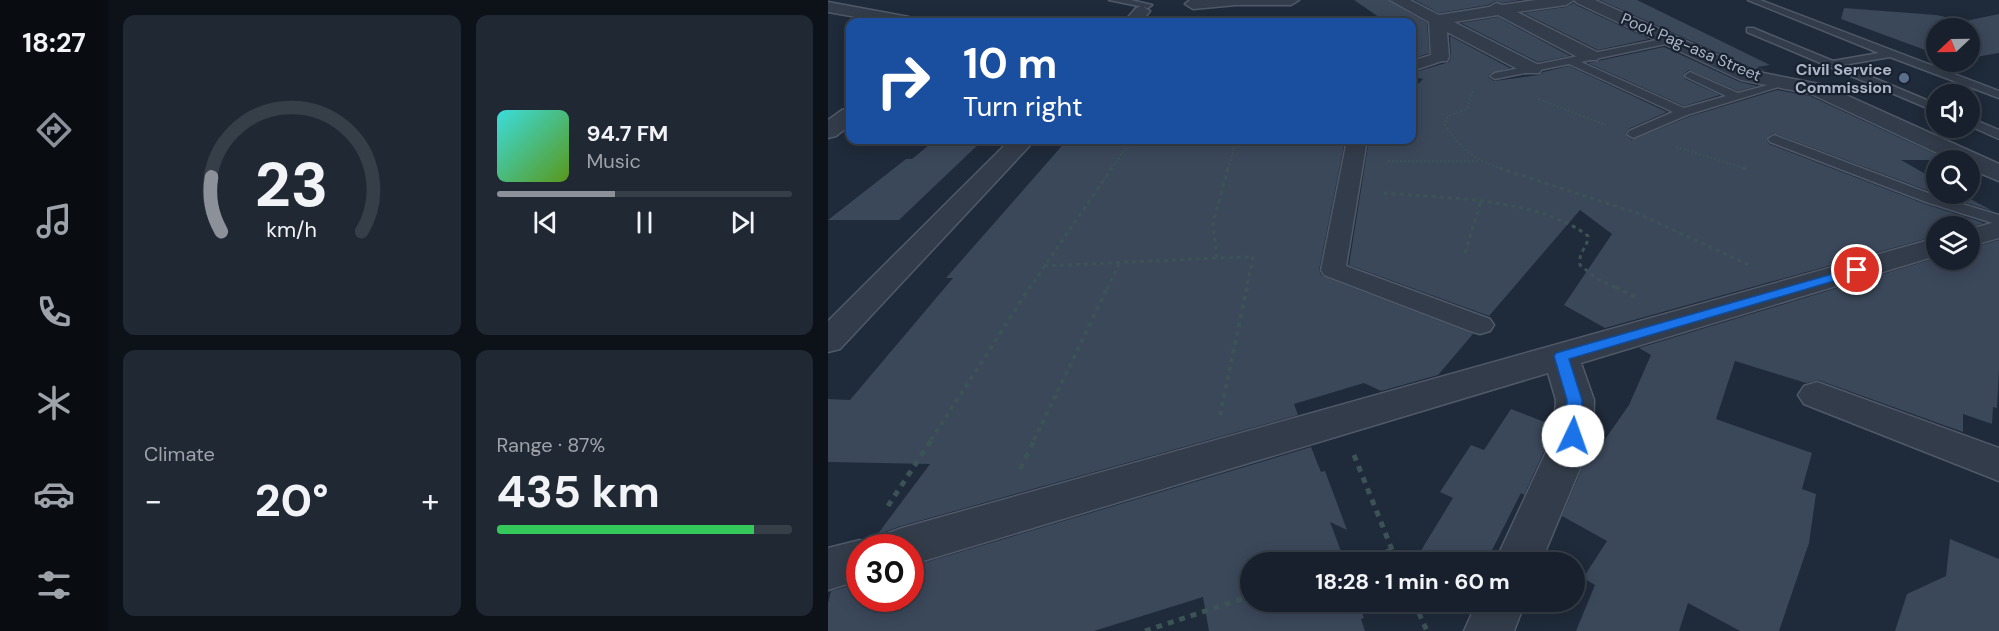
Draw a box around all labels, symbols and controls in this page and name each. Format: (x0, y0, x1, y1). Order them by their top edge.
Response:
street label: Pook Pag-asa Street (1618, 8, 1764, 86)
north arrow (1926, 18, 1980, 72)
map controls (1926, 18, 1980, 270)
text: 18:27 (22, 25, 86, 60)
text: 10 m (963, 36, 1057, 91)
icon: right (864, 42, 942, 120)
place label: Civil Service Commission (1795, 59, 1892, 98)
marker: Civil Service Commission (1897, 71, 1911, 85)
button: sound (1926, 84, 1980, 138)
text: Turn right (963, 89, 1083, 124)
icon: directions (33, 109, 75, 151)
text: 94.7 FM (587, 119, 668, 148)
text: 23 (255, 144, 329, 225)
text: Music (587, 148, 641, 174)
button: search (1926, 150, 1980, 204)
icon: music (33, 200, 75, 242)
icon: previous (529, 206, 562, 239)
icon: pause (628, 206, 661, 239)
icon: next (726, 206, 759, 239)
text: km/h (266, 216, 317, 244)
button: layers (1926, 216, 1980, 270)
pin (1831, 244, 1882, 295)
icon: arrive (1840, 253, 1873, 286)
icon: phone (33, 291, 75, 333)
icon: climate (33, 382, 75, 424)
position arrow (1541, 404, 1605, 468)
text: Range · 87% (497, 432, 605, 458)
text: Climate (144, 441, 215, 467)
text: 435 km (497, 462, 660, 521)
text: 20° (255, 471, 329, 530)
icon: car (33, 473, 75, 515)
text: − (144, 479, 162, 522)
text: + (421, 479, 439, 522)
speed limit sign: 30 (846, 534, 924, 612)
icon: filters (33, 564, 75, 606)
text: 18:28 · 1 min · 60 m (1315, 567, 1510, 596)

